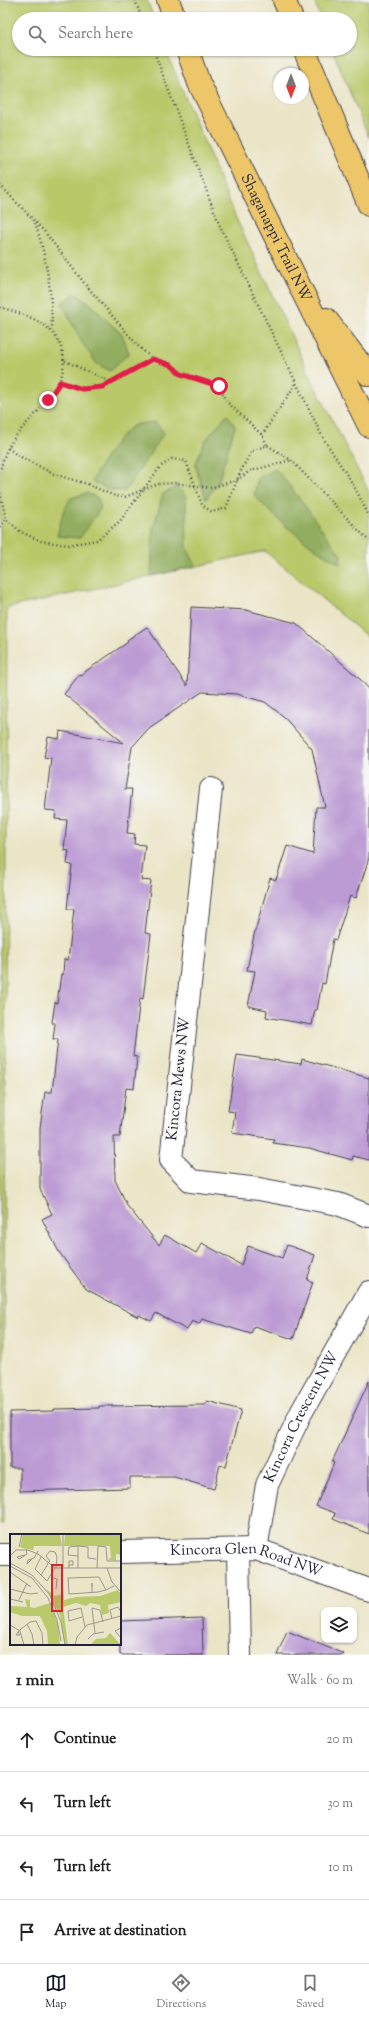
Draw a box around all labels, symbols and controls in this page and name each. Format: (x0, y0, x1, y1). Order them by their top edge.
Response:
search box (12, 12, 357, 56)
icon: search (26, 23, 48, 45)
text: Search here (58, 24, 133, 45)
north arrow (273, 68, 309, 104)
street label: Shaganappi Trail NW (235, 170, 317, 306)
route start (210, 377, 228, 395)
route end (39, 391, 57, 409)
street label: Kincora Mews NW (162, 1016, 196, 1142)
street label: Kincora Crescent NW (259, 1348, 344, 1486)
inset map (10, 1534, 121, 1645)
street label: Kincora Glen Road NW (170, 1538, 326, 1583)
map controls (321, 1607, 357, 1643)
button: layers (321, 1607, 357, 1643)
text: 1 min (16, 1669, 54, 1693)
text: Walk · 60 m (287, 1672, 353, 1690)
icon: ahead (16, 1729, 38, 1751)
text: Continue (54, 1729, 116, 1750)
text: 20 m (327, 1731, 353, 1749)
icon: left (16, 1793, 38, 1815)
text: Turn left (54, 1793, 111, 1814)
text: 30 m (327, 1795, 353, 1813)
icon: left (16, 1857, 38, 1879)
text: Turn left (54, 1857, 111, 1878)
text: 10 m (328, 1859, 353, 1877)
icon: arrive (16, 1921, 38, 1943)
text: Arrive at destination (54, 1921, 187, 1942)
tab: Map (45, 1972, 67, 2012)
tab: Directions (157, 1972, 206, 2012)
tab: Saved (296, 1972, 324, 2012)

